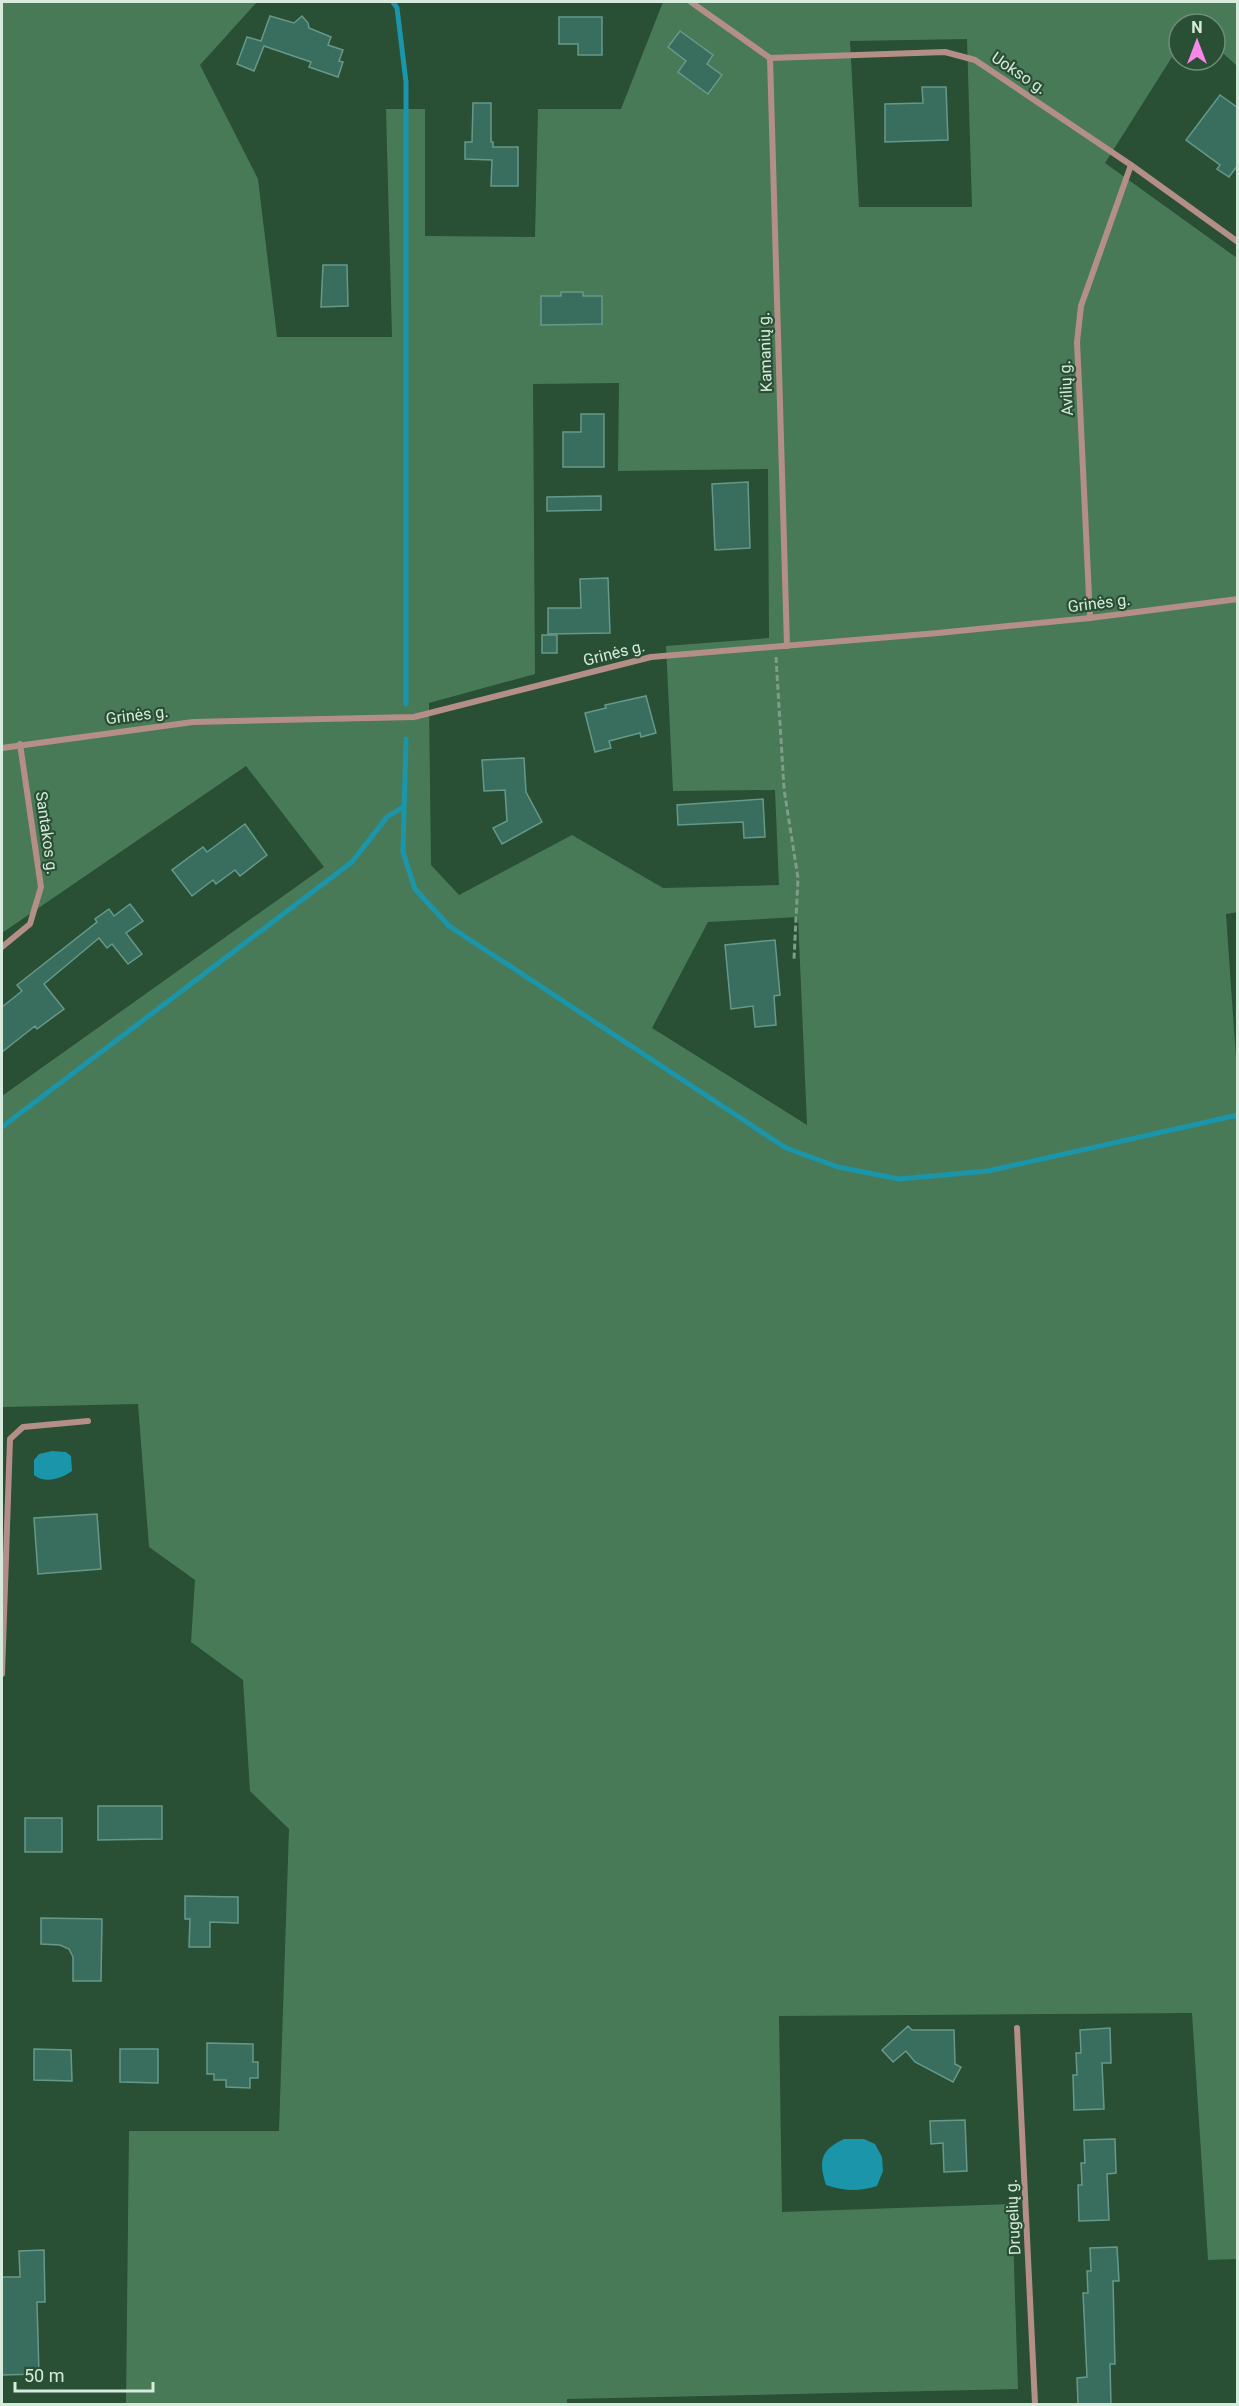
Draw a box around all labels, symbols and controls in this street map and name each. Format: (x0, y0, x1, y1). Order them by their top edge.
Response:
north arrow (1167, 12, 1227, 72)
text: N (1191, 18, 1203, 37)
street label: Uokso g. (988, 48, 1050, 98)
street label: Kamanių g. (754, 312, 776, 392)
street label: Avilių g. (1055, 360, 1077, 416)
street label: Grinės g. (1067, 590, 1131, 616)
street label: Grinės g. (581, 636, 647, 670)
street label: Grinės g. (105, 702, 169, 728)
street label: Santakos g. (32, 790, 62, 876)
street label: Drugelių g. (1002, 2179, 1024, 2255)
scale bar (15, 2355, 153, 2393)
text: 50 m (24, 2365, 64, 2386)

